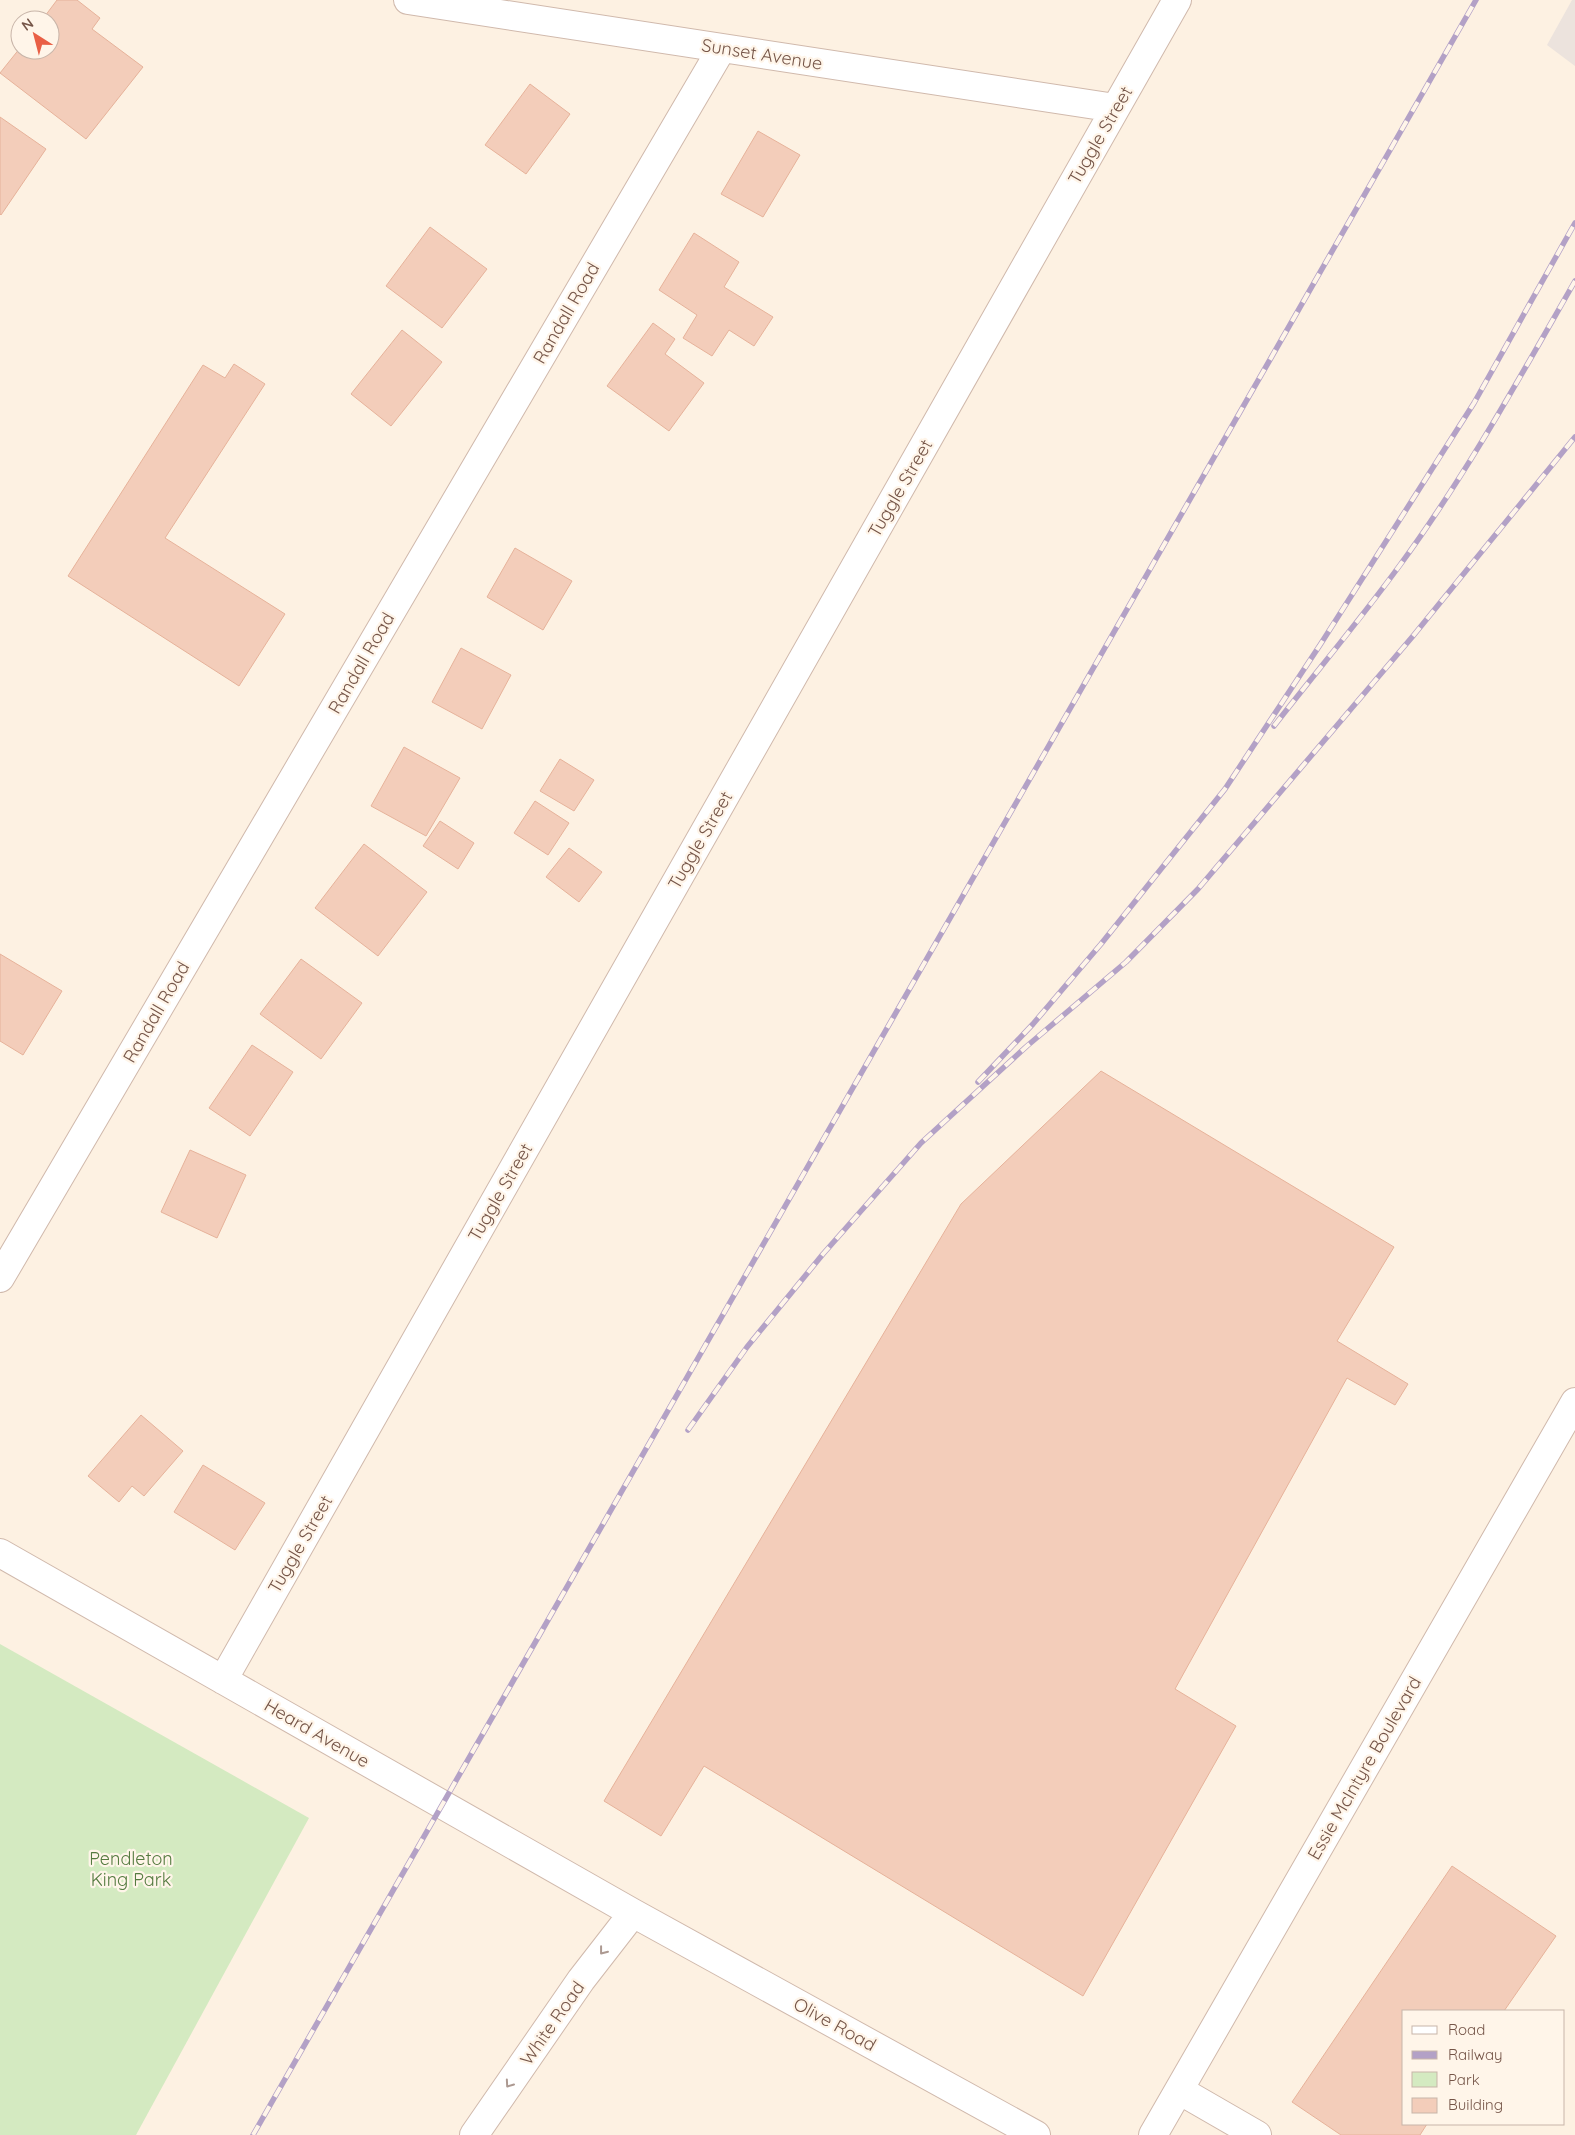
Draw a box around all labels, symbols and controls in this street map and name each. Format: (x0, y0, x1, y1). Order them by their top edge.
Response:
north arrow (10, 10, 60, 60)
text: N (18, 14, 37, 35)
street label: Sunset Avenue (700, 33, 824, 75)
street label: Tuggle Street (1063, 82, 1137, 188)
street label: Randall Road (528, 258, 604, 368)
street label: Tuggle Street (863, 435, 937, 541)
street label: Randall Road (323, 608, 399, 718)
street label: Tuggle Street (663, 787, 737, 893)
street label: Randall Road (118, 957, 194, 1067)
street label: Tuggle Street (463, 1139, 537, 1245)
street label: Tuggle Street (263, 1491, 337, 1597)
street label: Essie McIntyre Boulevard (1302, 1672, 1426, 1864)
street label: Heard Avenue (260, 1694, 374, 1772)
park label: Pendleton King Park (89, 1847, 173, 1891)
one-way arrow (601, 1945, 609, 1954)
street label: White Road (515, 1977, 589, 2069)
street label: Olive Road (790, 1992, 880, 2056)
legend (1402, 2010, 1565, 2125)
text: Road (1448, 2020, 1485, 2039)
text: Railway (1448, 2045, 1503, 2064)
text: Park (1448, 2070, 1480, 2089)
one-way arrow (506, 2078, 515, 2088)
text: Building (1448, 2095, 1503, 2114)

